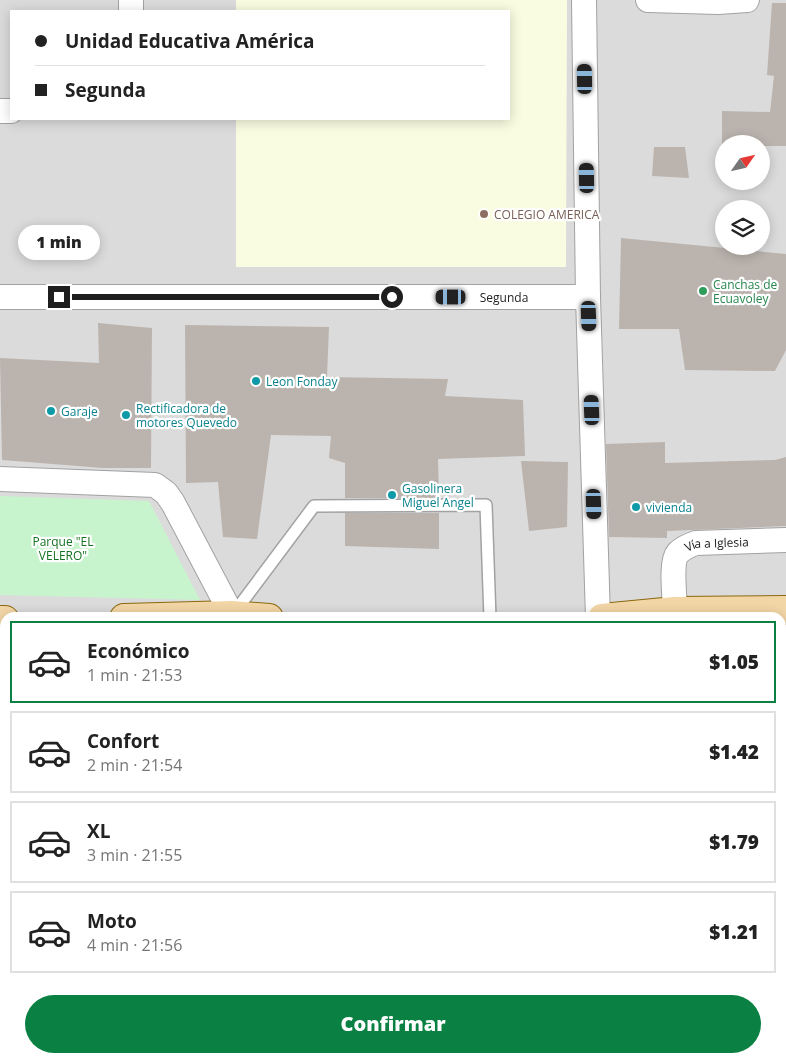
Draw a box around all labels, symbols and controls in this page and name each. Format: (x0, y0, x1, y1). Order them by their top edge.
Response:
text: Unidad Educativa América (65, 28, 314, 54)
car (577, 64, 592, 94)
text: Segunda (65, 77, 146, 103)
north arrow (715, 135, 770, 190)
map controls (715, 135, 770, 255)
car (579, 163, 594, 193)
button: layers (715, 200, 770, 255)
place label: COLEGIO AMERICA (494, 206, 600, 223)
marker: COLEGIO AMERICA (478, 208, 490, 220)
callout: 1 min (18, 224, 100, 260)
text: 1 min (36, 231, 82, 253)
place label: Canchas de Ecuavoley (713, 276, 778, 307)
marker: Canchas de Ecuavoley (697, 285, 709, 297)
route end (48, 286, 70, 308)
route start (381, 286, 403, 308)
street label: Segunda (480, 289, 528, 306)
car (436, 290, 466, 305)
car (580, 301, 597, 331)
place label: Leon Fonday (266, 373, 338, 390)
marker: Leon Fonday (250, 375, 262, 387)
car (583, 395, 600, 425)
place label: Rectificadora de motores Quevedo (136, 400, 237, 431)
place label: Garaje (61, 403, 98, 420)
marker: Garaje (45, 405, 57, 417)
marker: Rectificadora de motores Quevedo (120, 409, 132, 421)
place label: Gasolinera Miguel Angel (402, 480, 474, 511)
marker: Gasolinera Miguel Angel (386, 489, 398, 501)
car (585, 489, 602, 519)
place label: vivienda (646, 499, 692, 516)
marker: vivienda (630, 501, 642, 513)
park label: Parque "EL VELERO" (32, 533, 94, 564)
street label: Vía a Iglesia (681, 533, 749, 555)
text: Económico (87, 638, 189, 664)
icon: car (27, 640, 72, 685)
text: $1.05 (709, 649, 759, 675)
text: 1 min · 21:53 (87, 664, 182, 686)
text: Confort (87, 728, 159, 754)
icon: car (27, 730, 72, 775)
text: $1.42 (709, 739, 759, 765)
text: 2 min · 21:54 (87, 754, 182, 776)
text: XL (87, 818, 110, 844)
icon: car (27, 820, 72, 865)
text: $1.79 (709, 829, 759, 855)
text: 3 min · 21:55 (87, 844, 182, 866)
text: Moto (87, 908, 137, 934)
icon: car (27, 910, 72, 955)
text: $1.21 (709, 919, 759, 945)
text: 4 min · 21:56 (87, 934, 182, 956)
button: Confirmar (25, 995, 761, 1053)

